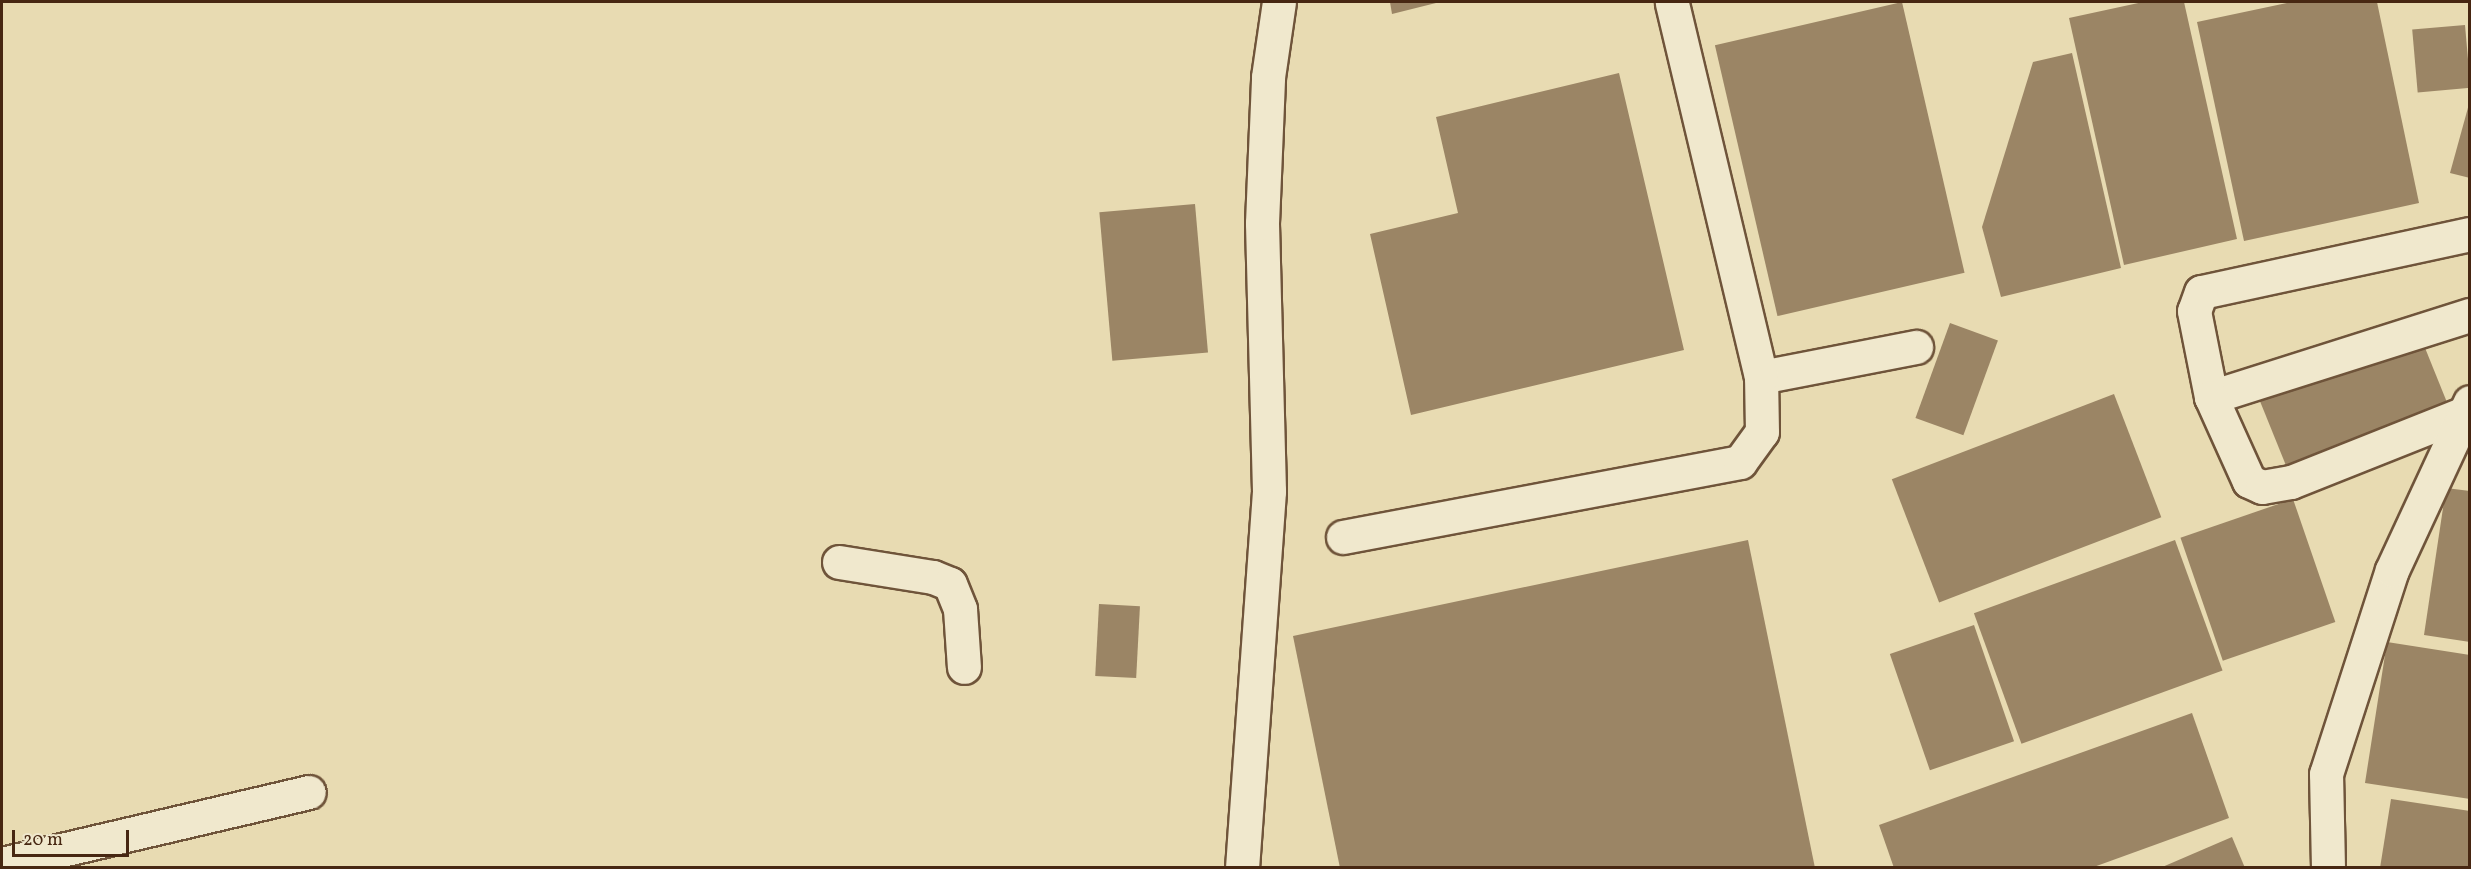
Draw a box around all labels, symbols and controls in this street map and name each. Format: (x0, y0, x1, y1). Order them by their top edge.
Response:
scale bar (15, 818, 132, 856)
text: 20 m (23, 828, 63, 853)

